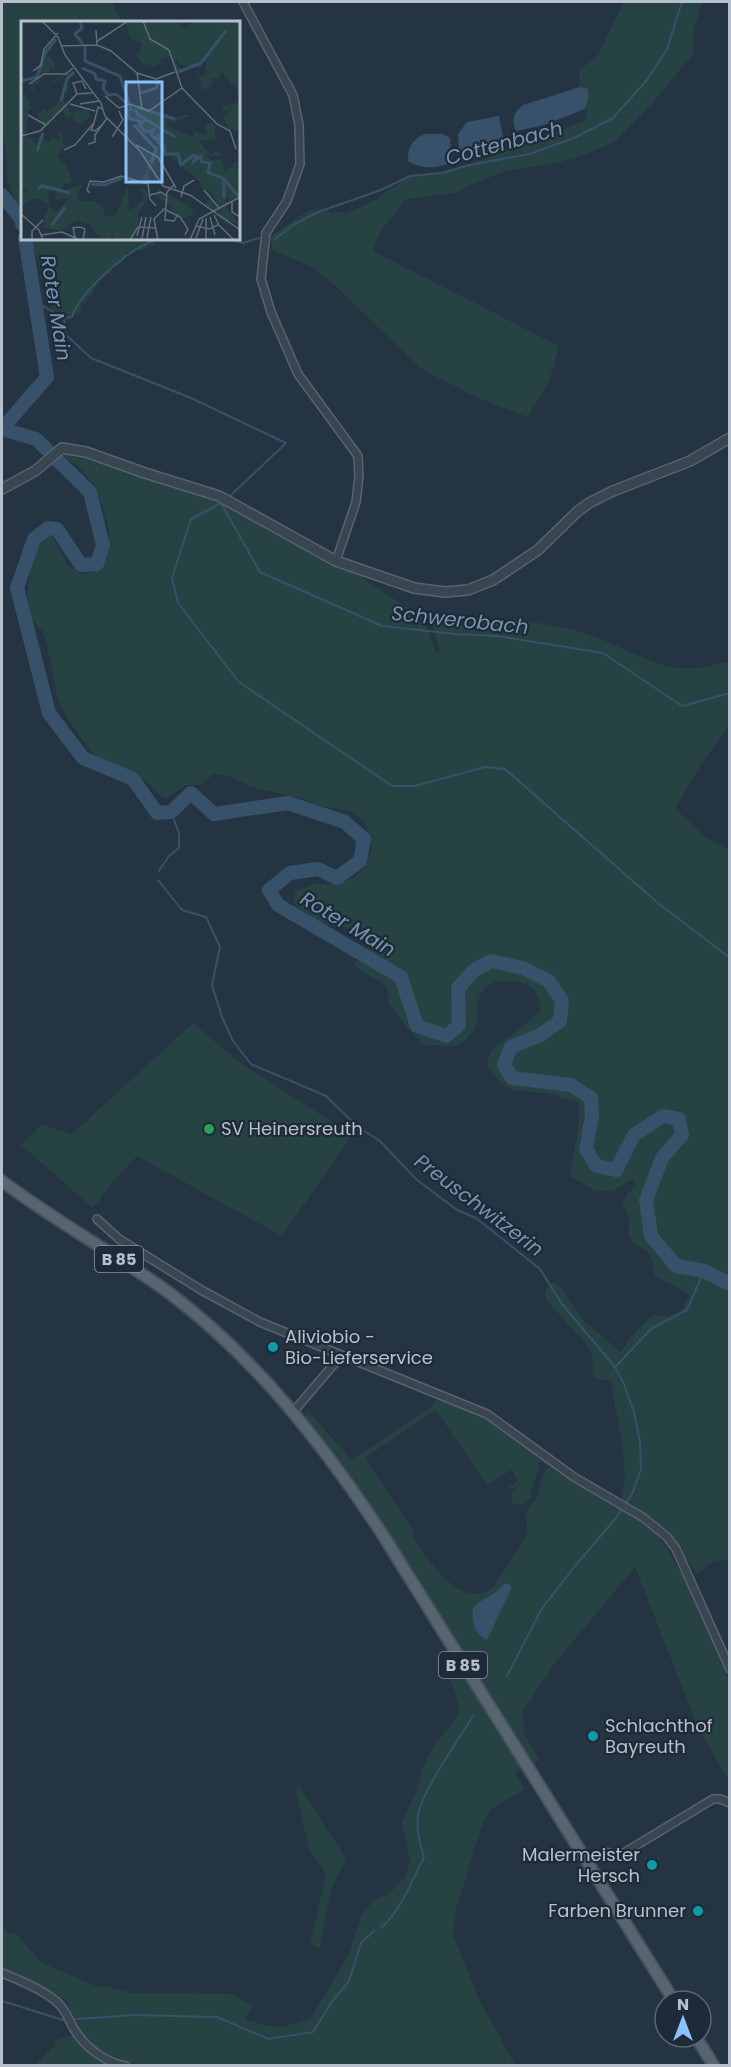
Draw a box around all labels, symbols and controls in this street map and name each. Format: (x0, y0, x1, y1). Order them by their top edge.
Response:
inset map (21, 21, 240, 240)
water label: Cottenbach (442, 114, 566, 172)
water label: Roter Main (34, 253, 78, 363)
water label: Schwerobach (390, 599, 530, 641)
water label: Roter Main (295, 885, 401, 963)
place label: SV Heinersreuth (221, 1116, 363, 1141)
marker: SV Heinersreuth (202, 1122, 216, 1136)
water label: Preuschwitzerin (409, 1147, 549, 1263)
road number: B 85 (95, 1246, 143, 1272)
place label: Aliviobio - Bio-Lieferservice (285, 1324, 433, 1370)
marker: Aliviobio - Bio-Lieferservice (266, 1340, 280, 1354)
road number: B 85 (439, 1652, 487, 1678)
place label: Schlachthof Bayreuth (605, 1713, 713, 1759)
marker: Schlachthof Bayreuth (586, 1729, 600, 1743)
place label: Malermeister Hersch (522, 1842, 640, 1888)
marker: Malermeister Hersch (645, 1858, 659, 1872)
place label: Farben Brunner (548, 1898, 686, 1923)
marker: Farben Brunner (691, 1904, 705, 1918)
north arrow (653, 1989, 713, 2049)
text: N (677, 1993, 689, 2016)

